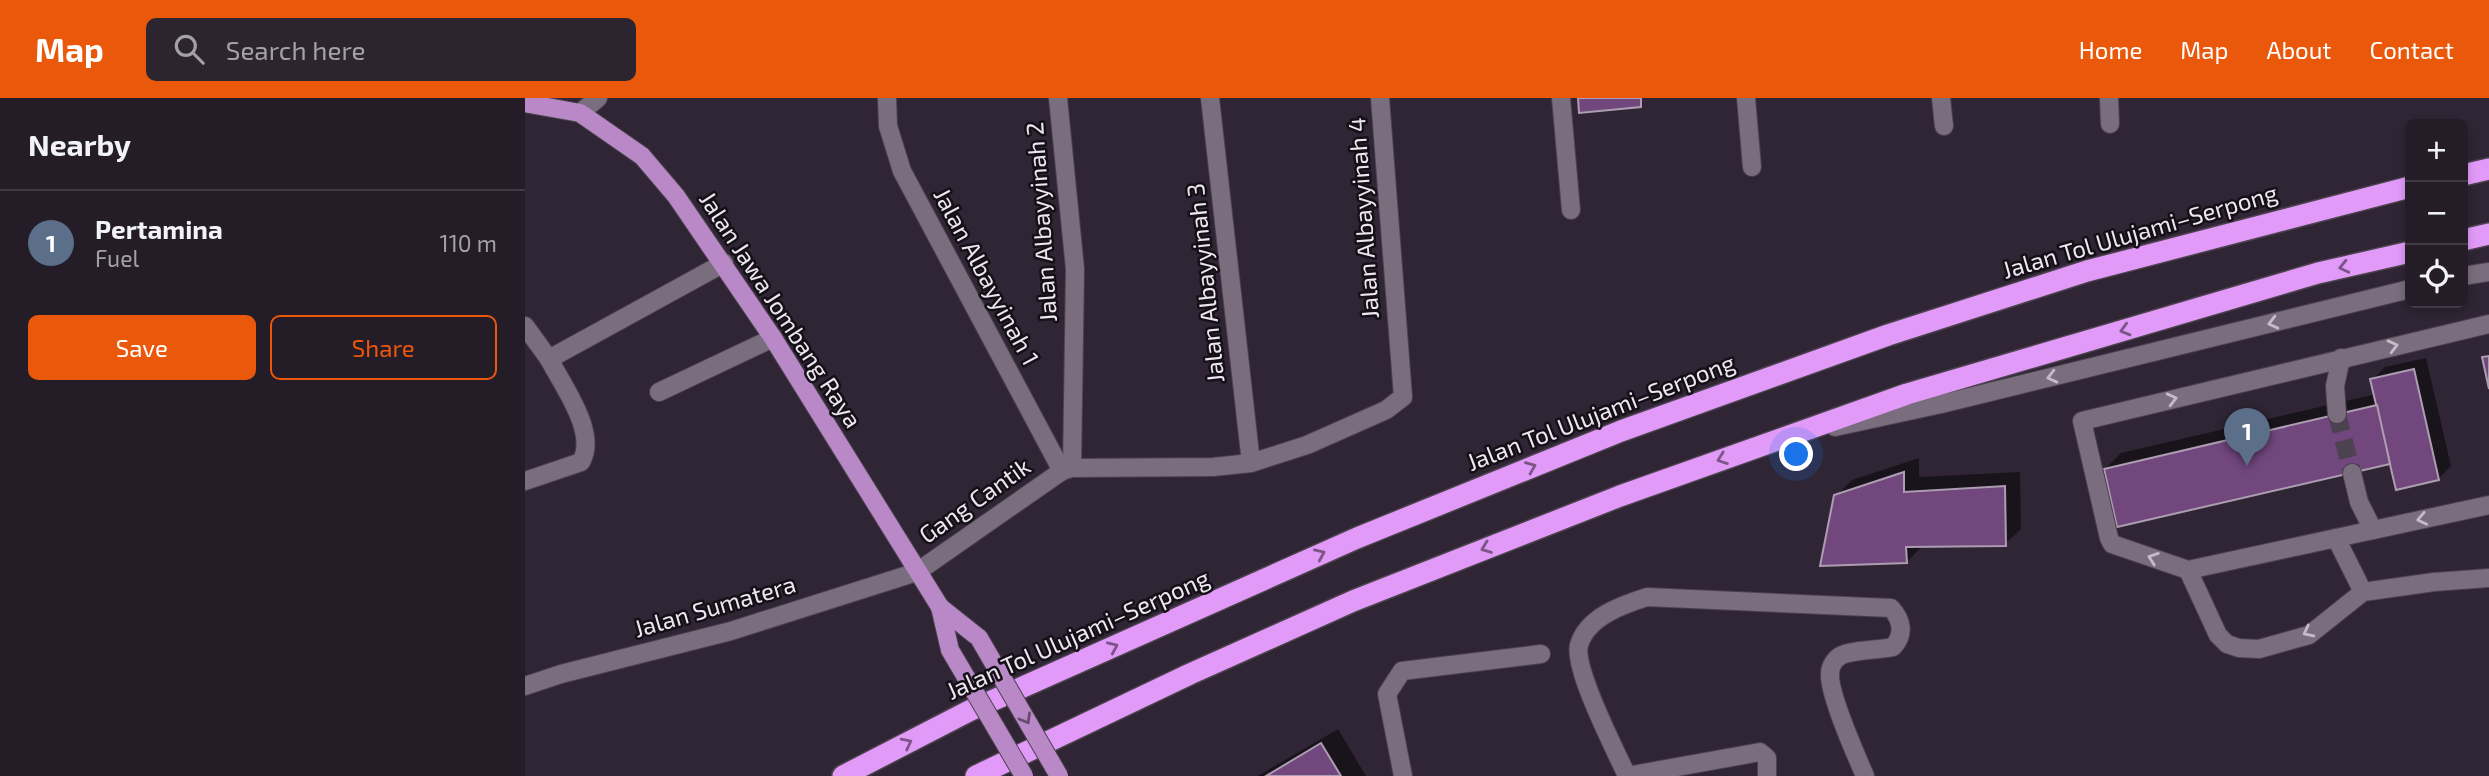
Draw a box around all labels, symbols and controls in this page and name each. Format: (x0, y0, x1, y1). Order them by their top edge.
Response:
search box (146, 18, 636, 81)
text: Map (35, 29, 104, 69)
icon: search (170, 30, 208, 68)
text: Search here (226, 34, 365, 65)
text: Home (2079, 35, 2142, 64)
text: Map (2180, 35, 2228, 64)
text: About (2266, 35, 2332, 64)
text: Contact (2370, 35, 2454, 64)
street label: Jalan Albayyinah 4 (1341, 116, 1384, 320)
map controls (2405, 119, 2468, 308)
button: + (2405, 119, 2468, 182)
street label: Jalan Albayyinah 2 (1019, 121, 1062, 323)
text: Nearby (28, 126, 131, 162)
street label: Jalan Tol Ulujami–Serpong (1999, 177, 2281, 284)
street label: Jalan Albayyinah 3 (1180, 182, 1229, 384)
button: − (2405, 182, 2468, 245)
street label: Jalan Albayyinah 1 (928, 183, 1046, 370)
street label: Jalan Jawa Jombang Raya (694, 186, 868, 433)
text: Pertamina (95, 213, 223, 244)
text: 1 (46, 229, 56, 257)
text: 110 m (440, 229, 497, 257)
text: Fuel (95, 244, 139, 272)
button: locate (2405, 245, 2468, 308)
one-way arrow (2338, 259, 2350, 273)
button: Save (28, 315, 256, 380)
button: Share (270, 315, 497, 380)
one-way arrow (2267, 315, 2279, 329)
one-way arrow (2119, 321, 2131, 336)
one-way arrow (2387, 340, 2399, 354)
street label: Jalan Tol Ulujami–Serpong (1462, 347, 1739, 476)
one-way arrow (2046, 369, 2058, 383)
one-way arrow (2166, 393, 2178, 408)
pin: 1 (2224, 408, 2270, 466)
your location (1779, 437, 1813, 471)
street label: Gang Cantik (913, 451, 1035, 549)
one-way arrow (1716, 451, 1728, 465)
one-way arrow (1523, 461, 1536, 475)
one-way arrow (2416, 511, 2428, 526)
one-way arrow (1481, 540, 1493, 554)
one-way arrow (1313, 548, 1326, 562)
one-way arrow (2148, 552, 2160, 566)
street label: Jalan Tol Ulujami–Serpong (941, 562, 1213, 705)
street label: Jalan Sumatera (630, 569, 799, 643)
one-way arrow (2303, 624, 2315, 638)
one-way arrow (1106, 641, 1118, 655)
one-way arrow (1018, 711, 1031, 724)
one-way arrow (900, 738, 912, 752)

